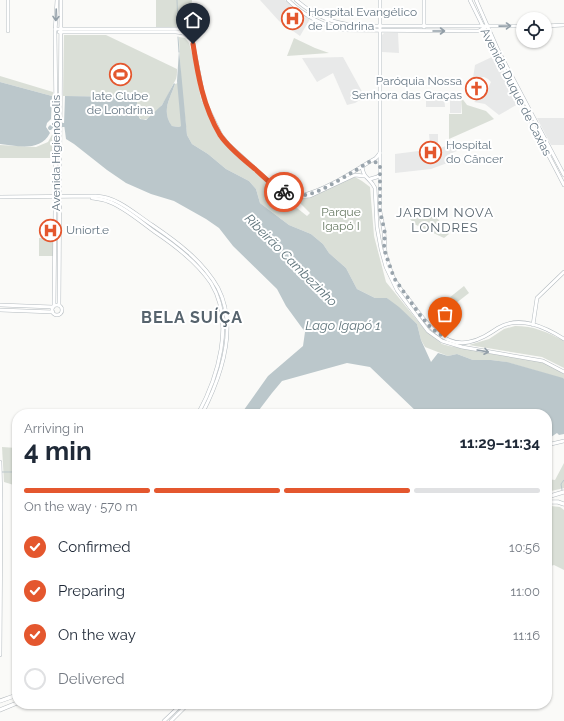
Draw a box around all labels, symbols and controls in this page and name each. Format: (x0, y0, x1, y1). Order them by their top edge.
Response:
pin (176, 3, 210, 44)
place label: Hospital Evangélico de Londrina (308, 5, 417, 33)
hospital icon: Hospital Evangélico de Londrina (279, 6, 305, 32)
one-way arrow (52, 8, 60, 21)
icon: home (182, 9, 204, 31)
map controls (516, 12, 552, 48)
button: locate (516, 12, 552, 48)
one-way arrow (498, 22, 511, 30)
street label: Avenida Duque de Caxias (478, 26, 554, 158)
one-way arrow (432, 27, 445, 34)
sports icon: Iate Clube de Londrina (107, 62, 133, 88)
place label: Paróquia Nossa Senhora das Graças (352, 74, 462, 102)
church icon: Paróquia Nossa Senhora das Graças (464, 75, 490, 101)
place label: Iate Clube de Londrina (87, 89, 153, 117)
street label: Avenida Higienópolis (49, 95, 63, 211)
place label: Hospital do Câncer (446, 138, 504, 166)
hospital icon: Hospital do Câncer (418, 139, 444, 165)
courier (264, 172, 304, 212)
icon: bike (273, 181, 295, 203)
park label: Parque Igapó I (321, 205, 361, 233)
district label: JARDIM NOVA LONDRES (396, 205, 494, 235)
water label: Ribeirão Cambezinho (242, 211, 340, 309)
hospital icon: Uniort.e (37, 217, 63, 243)
place label: Uniort.e (66, 223, 109, 237)
pin (428, 297, 462, 338)
icon: bag (434, 303, 456, 325)
district label: BELA SUÍÇA (141, 307, 243, 327)
water label: Lago Igapó 1 (305, 318, 381, 333)
one-way arrow (476, 347, 489, 355)
text: Arriving in (24, 421, 84, 436)
text: 11:29–11:34 (460, 434, 540, 452)
text: 4 min (24, 436, 92, 466)
text: On the way · 570 m (24, 499, 137, 514)
icon: check (24, 536, 46, 558)
text: Confirmed (58, 538, 131, 556)
text: 10:56 (509, 540, 540, 555)
icon: check (24, 580, 46, 602)
text: Preparing (58, 582, 125, 600)
text: 11:00 (511, 584, 540, 599)
icon: check (24, 624, 46, 646)
text: On the way (58, 626, 136, 644)
text: 11:16 (513, 628, 540, 643)
text: Delivered (58, 670, 125, 688)

